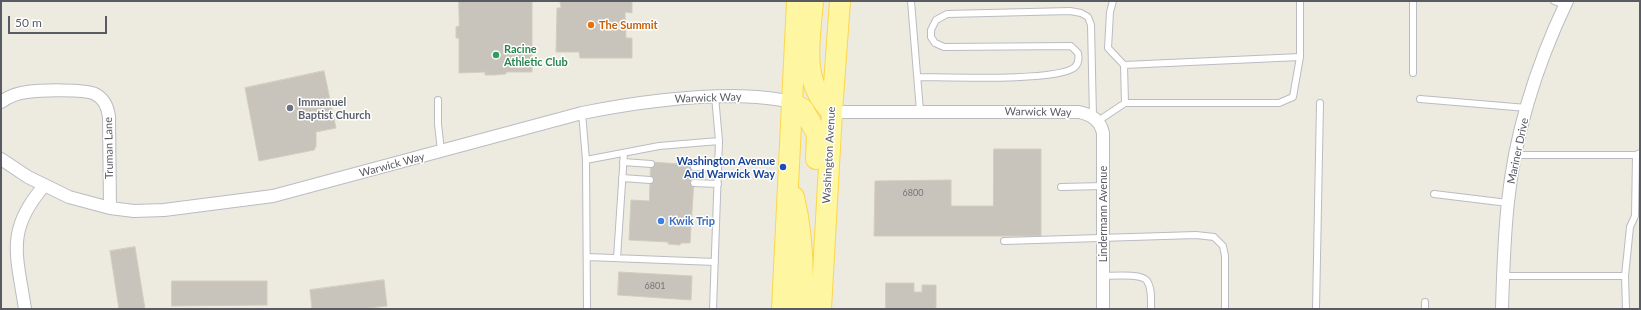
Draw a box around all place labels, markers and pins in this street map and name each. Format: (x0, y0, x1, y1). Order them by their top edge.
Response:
place label: The Summit (599, 18, 658, 32)
marker: The Summit (586, 20, 596, 30)
place label: Racine Athletic Club (504, 42, 568, 68)
marker: Racine Athletic Club (491, 50, 501, 60)
place label: Immanuel Baptist Church (298, 95, 371, 121)
marker: Immanuel Baptist Church (285, 103, 295, 113)
place label: Washington Avenue And Warwick Way (676, 154, 775, 180)
marker: Washington Avenue And Warwick Way (778, 162, 788, 172)
place label: Kwik Trip (669, 214, 715, 228)
marker: Kwik Trip (656, 216, 666, 226)

